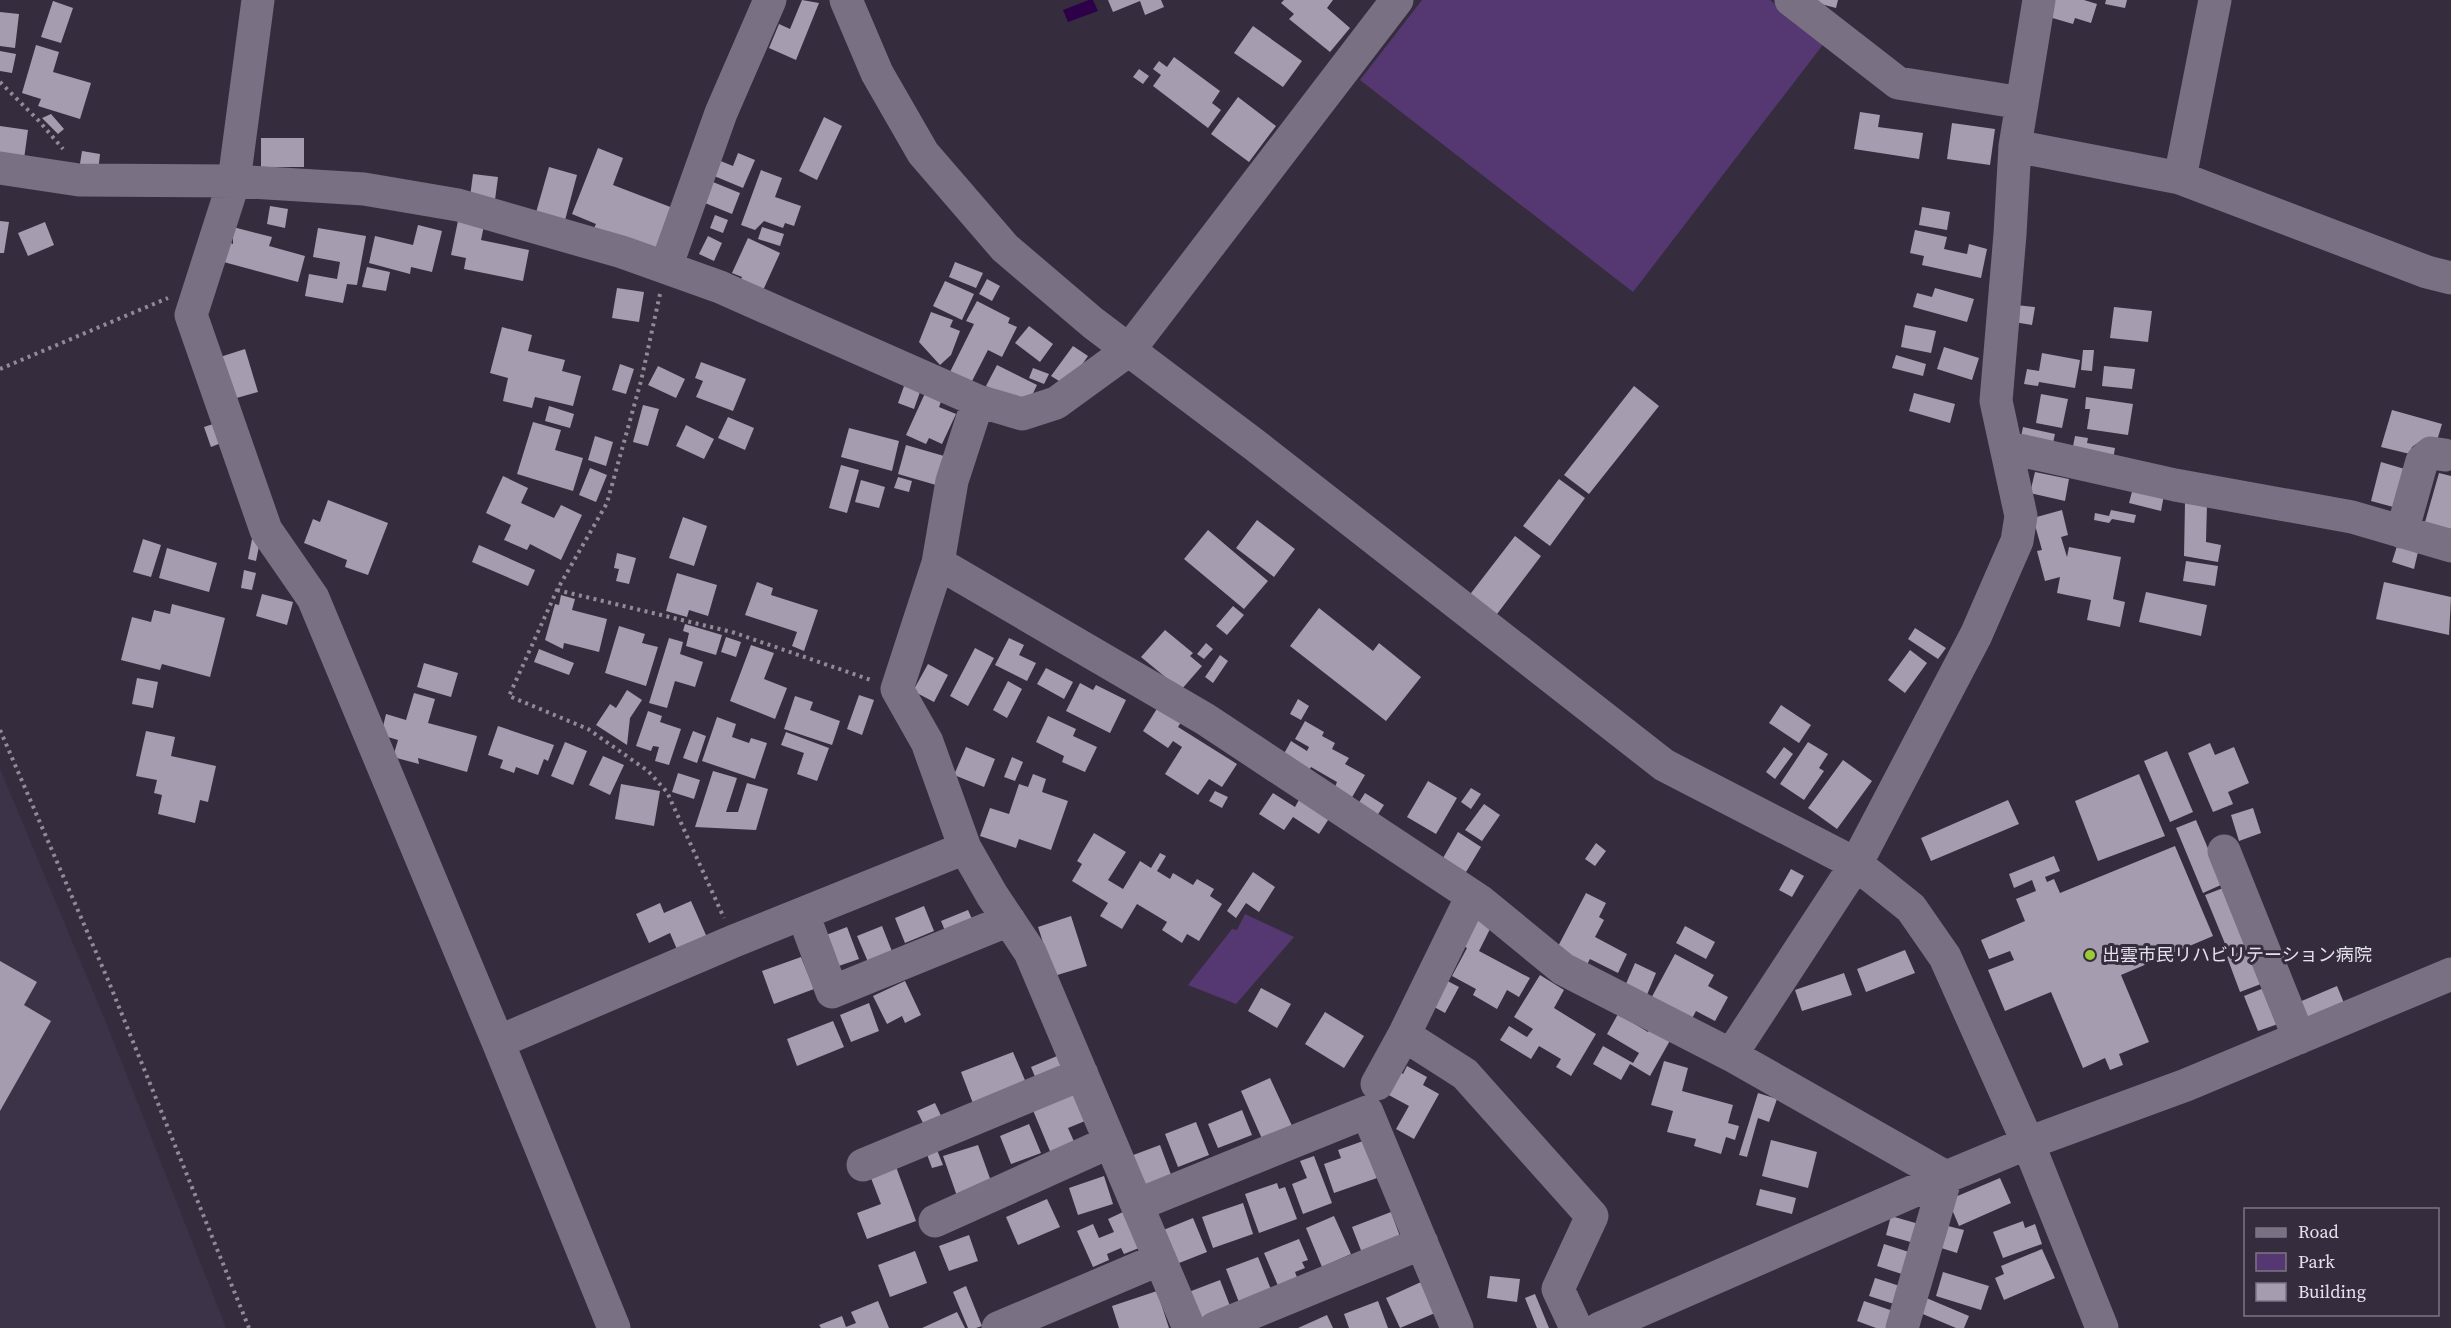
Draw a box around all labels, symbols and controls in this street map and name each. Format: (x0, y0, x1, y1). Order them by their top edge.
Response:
place label: 出雲市民リハビリテーション病院 (2102, 942, 2372, 967)
marker: 出雲市民リハビリテーション病院 (2083, 948, 2097, 962)
legend (2244, 1208, 2439, 1316)
text: Road (2298, 1219, 2339, 1244)
text: Park (2298, 1249, 2335, 1274)
text: Building (2298, 1279, 2366, 1304)

